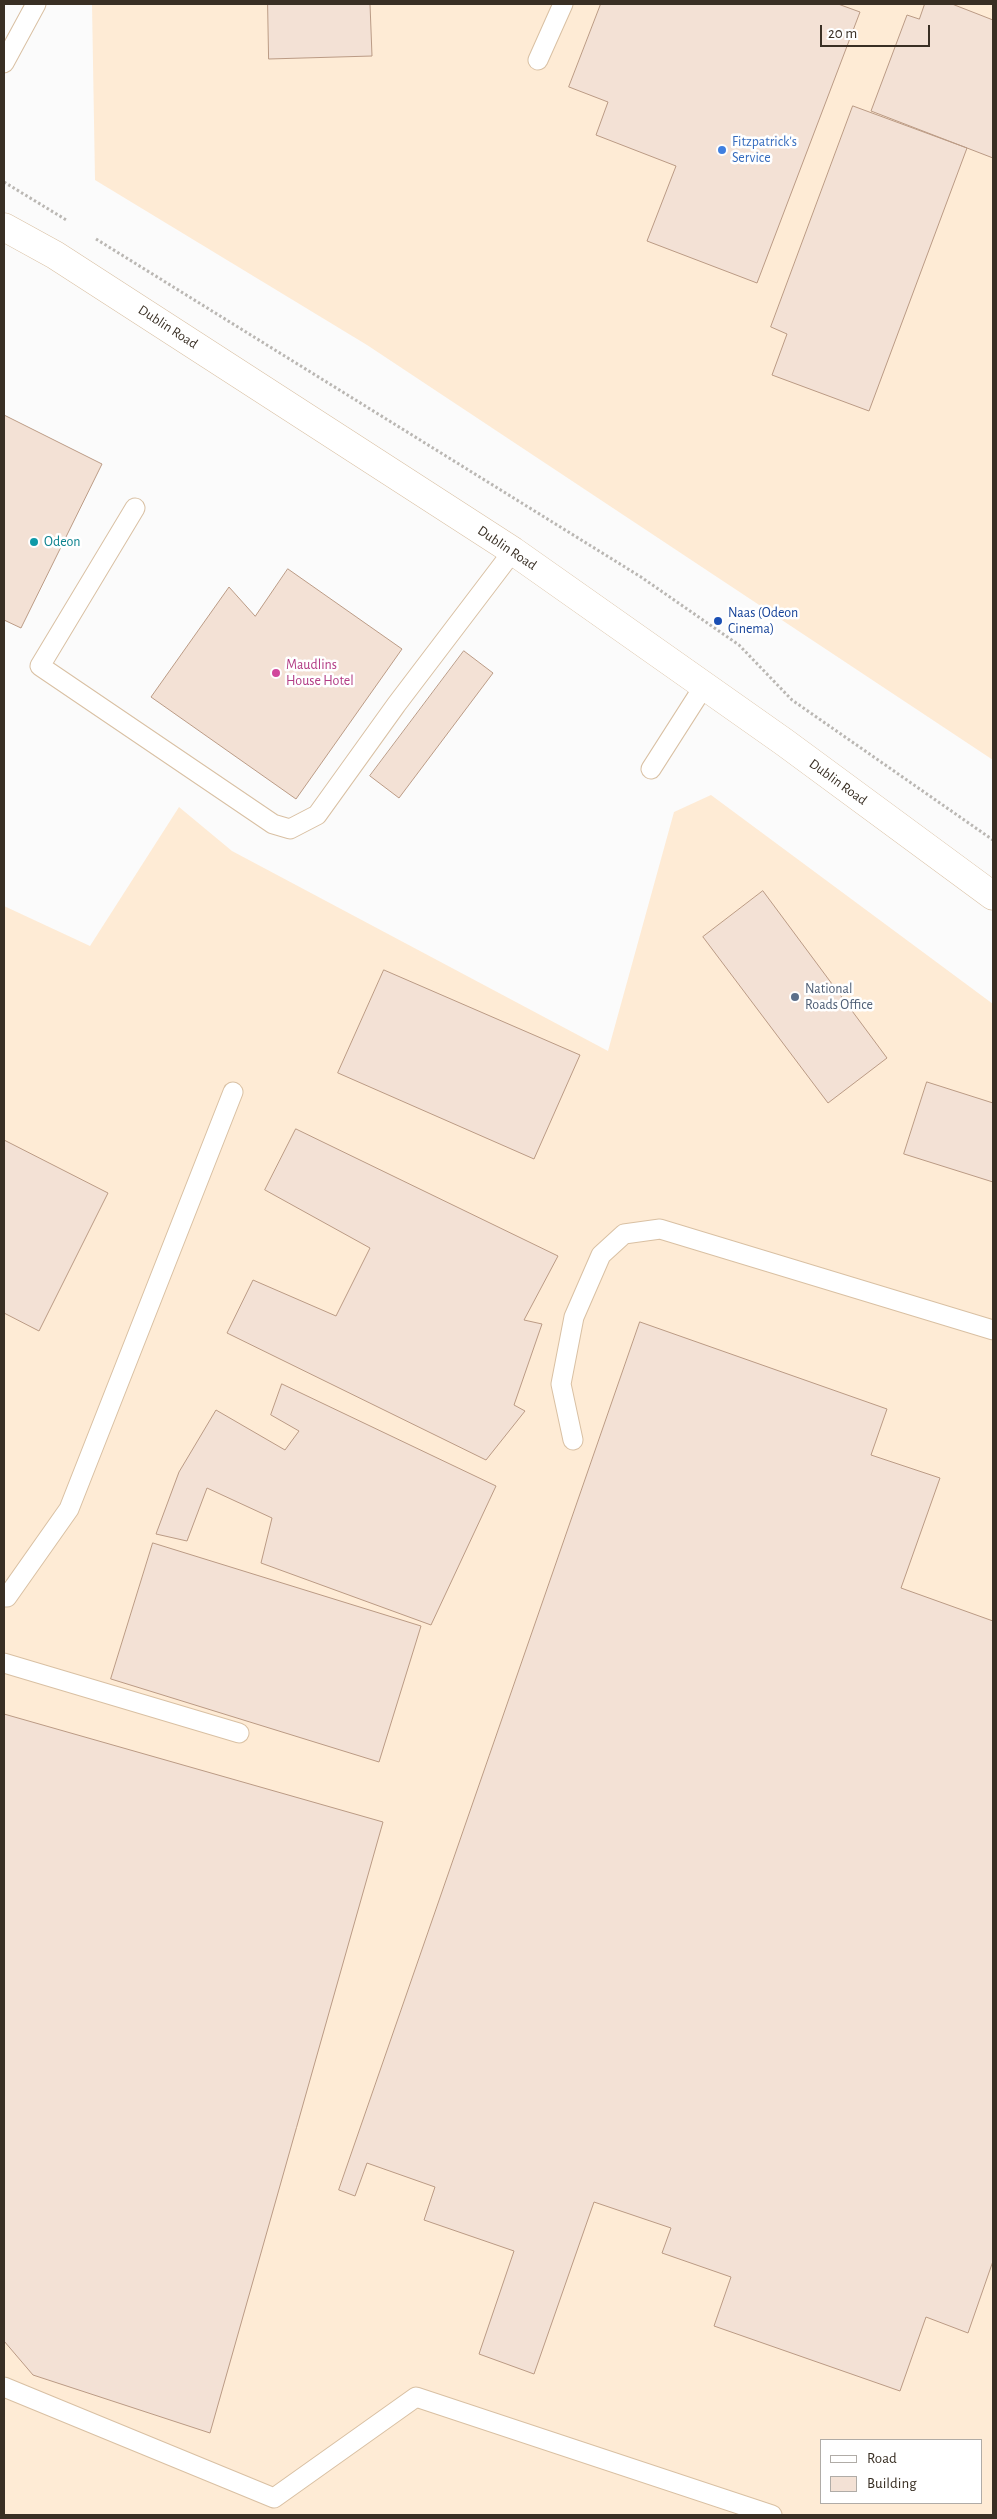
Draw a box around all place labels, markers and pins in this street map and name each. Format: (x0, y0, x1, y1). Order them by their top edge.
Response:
place label: Fitzpatrick's Service (732, 134, 797, 166)
marker: Fitzpatrick's Service (716, 144, 728, 156)
place label: Odeon (44, 534, 81, 550)
marker: Odeon (28, 536, 40, 548)
place label: Naas (Odeon Cinema) (728, 605, 798, 638)
marker: Naas (Odeon Cinema) (712, 615, 724, 627)
place label: Maudlins House Hotel (286, 657, 354, 690)
marker: Maudlins House Hotel (270, 667, 282, 679)
place label: National Roads Office (805, 981, 873, 1014)
marker: National Roads Office (789, 991, 801, 1003)

